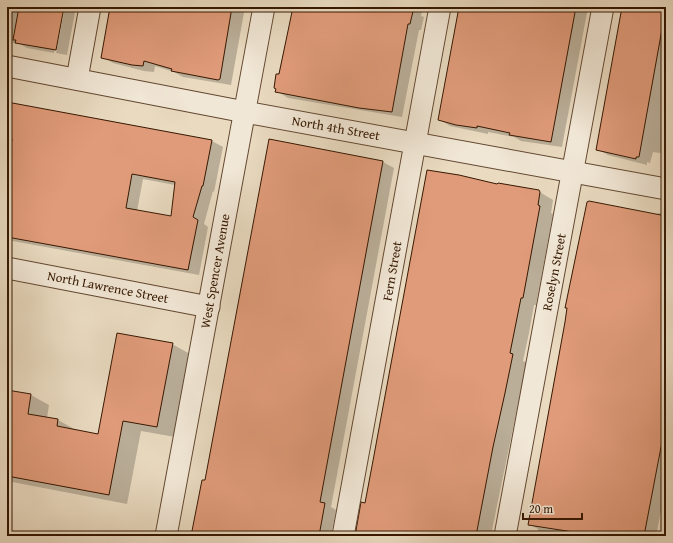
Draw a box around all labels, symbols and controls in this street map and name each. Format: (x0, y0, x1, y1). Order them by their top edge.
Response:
street label: North 4th Street (290, 111, 382, 145)
street label: West Spencer Avenue (196, 212, 234, 330)
street label: Roselyn Street (537, 231, 571, 312)
street label: Fern Street (377, 239, 407, 302)
street label: North Lawrence Street (46, 266, 171, 308)
scale bar (523, 495, 582, 521)
text: 20 m (529, 500, 553, 517)

